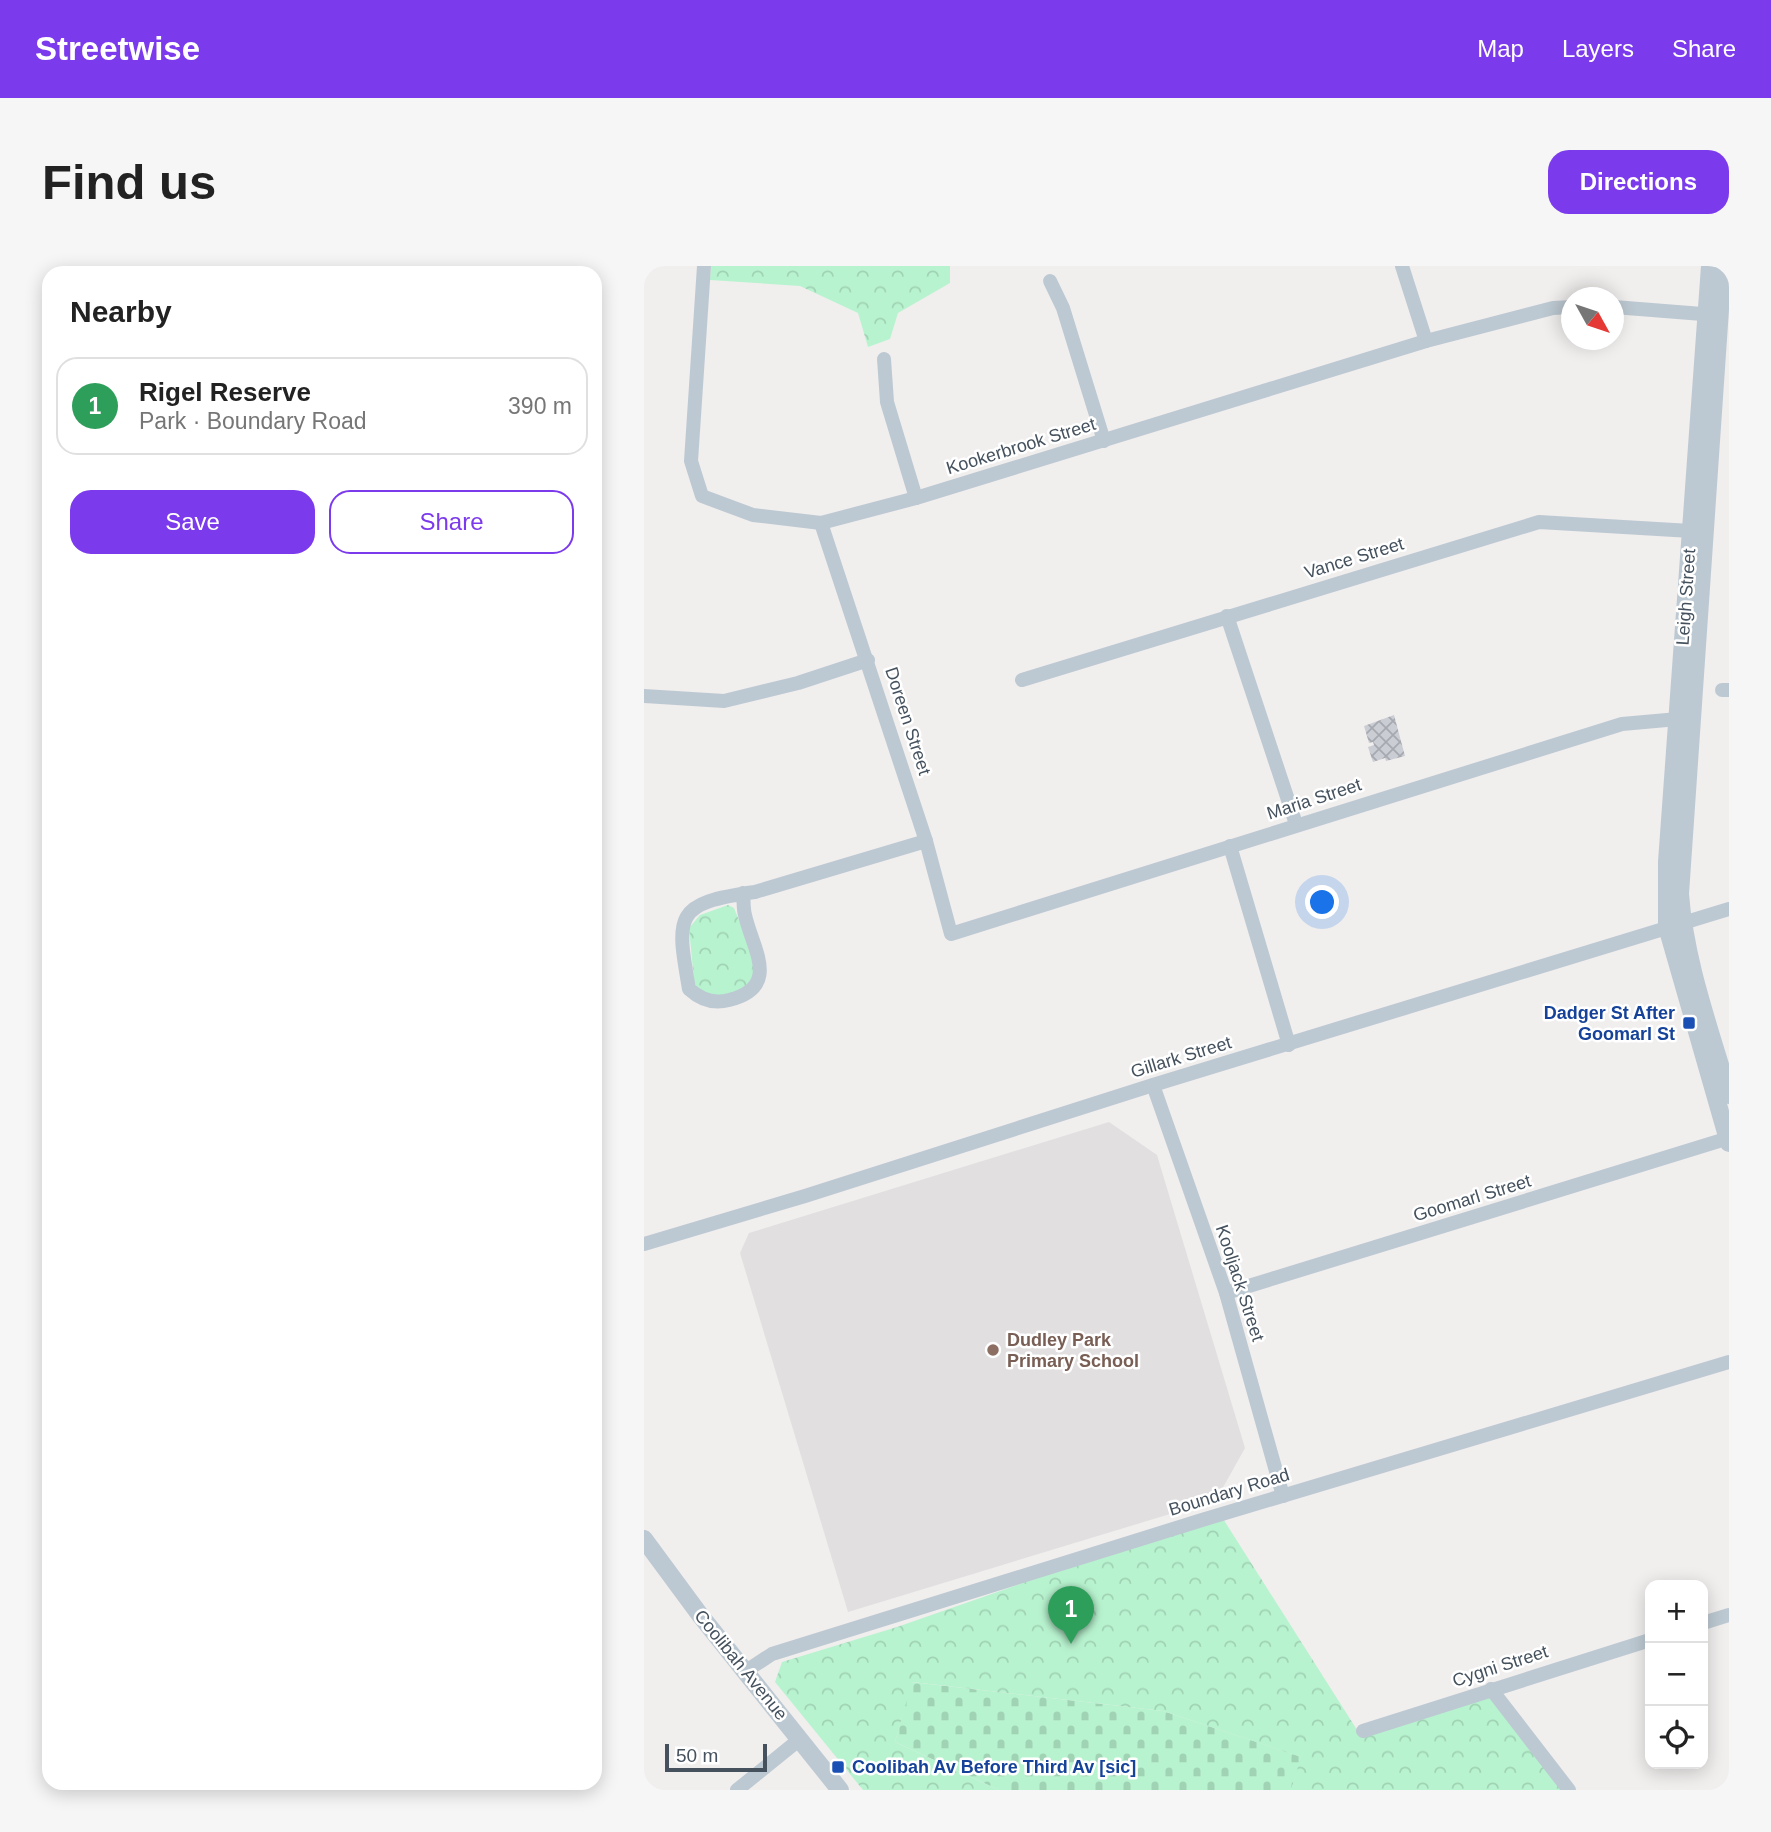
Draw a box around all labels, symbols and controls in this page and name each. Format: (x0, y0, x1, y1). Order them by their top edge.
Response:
text: Streetwise (35, 30, 200, 67)
text: Map (1477, 35, 1524, 62)
text: Layers (1562, 35, 1634, 62)
text: Share (1672, 35, 1736, 62)
button: Directions (1548, 150, 1729, 214)
text: Find us (42, 155, 216, 209)
north arrow (1561, 287, 1624, 350)
text: Nearby (70, 295, 172, 328)
text: Rigel Reserve (139, 377, 311, 407)
text: 1 (89, 393, 101, 419)
text: 390 m (508, 393, 572, 419)
text: Park · Boundary Road (139, 408, 367, 434)
street label: Kookerbrook Street (944, 414, 1098, 478)
button: Save (70, 490, 315, 554)
button: Share (329, 490, 574, 554)
street label: Vance Street (1302, 533, 1406, 583)
street label: Leigh Street (1673, 548, 1699, 646)
street label: Doreen Street (881, 665, 935, 777)
street label: Maria Street (1264, 774, 1364, 824)
your location (1305, 885, 1339, 919)
place label: Dadger St After Goomarl St (1544, 1003, 1675, 1044)
marker: Dadger St After Goomarl St (1681, 1015, 1697, 1031)
street label: Gillark Street (1128, 1032, 1234, 1082)
street label: Goomarl Street (1411, 1171, 1533, 1225)
street label: Kooljack Street (1212, 1222, 1268, 1344)
place label: Dudley Park Primary School (1007, 1330, 1139, 1371)
marker: Dudley Park Primary School (985, 1342, 1001, 1358)
street label: Boundary Road (1166, 1464, 1292, 1520)
map controls (1645, 1580, 1708, 1769)
button: + (1645, 1580, 1708, 1643)
pin: 1 (1048, 1586, 1094, 1644)
street label: Coolibah Avenue (690, 1606, 792, 1724)
street label: Cygni Street (1450, 1641, 1550, 1691)
button: − (1645, 1643, 1708, 1706)
button: locate (1645, 1706, 1708, 1769)
scale bar (665, 1741, 766, 1773)
text: 50 m (676, 1745, 718, 1766)
place label: Coolibah Av Before Third Av [sic] (852, 1757, 1136, 1777)
marker: Coolibah Av Before Third Av [sic] (830, 1759, 846, 1775)

